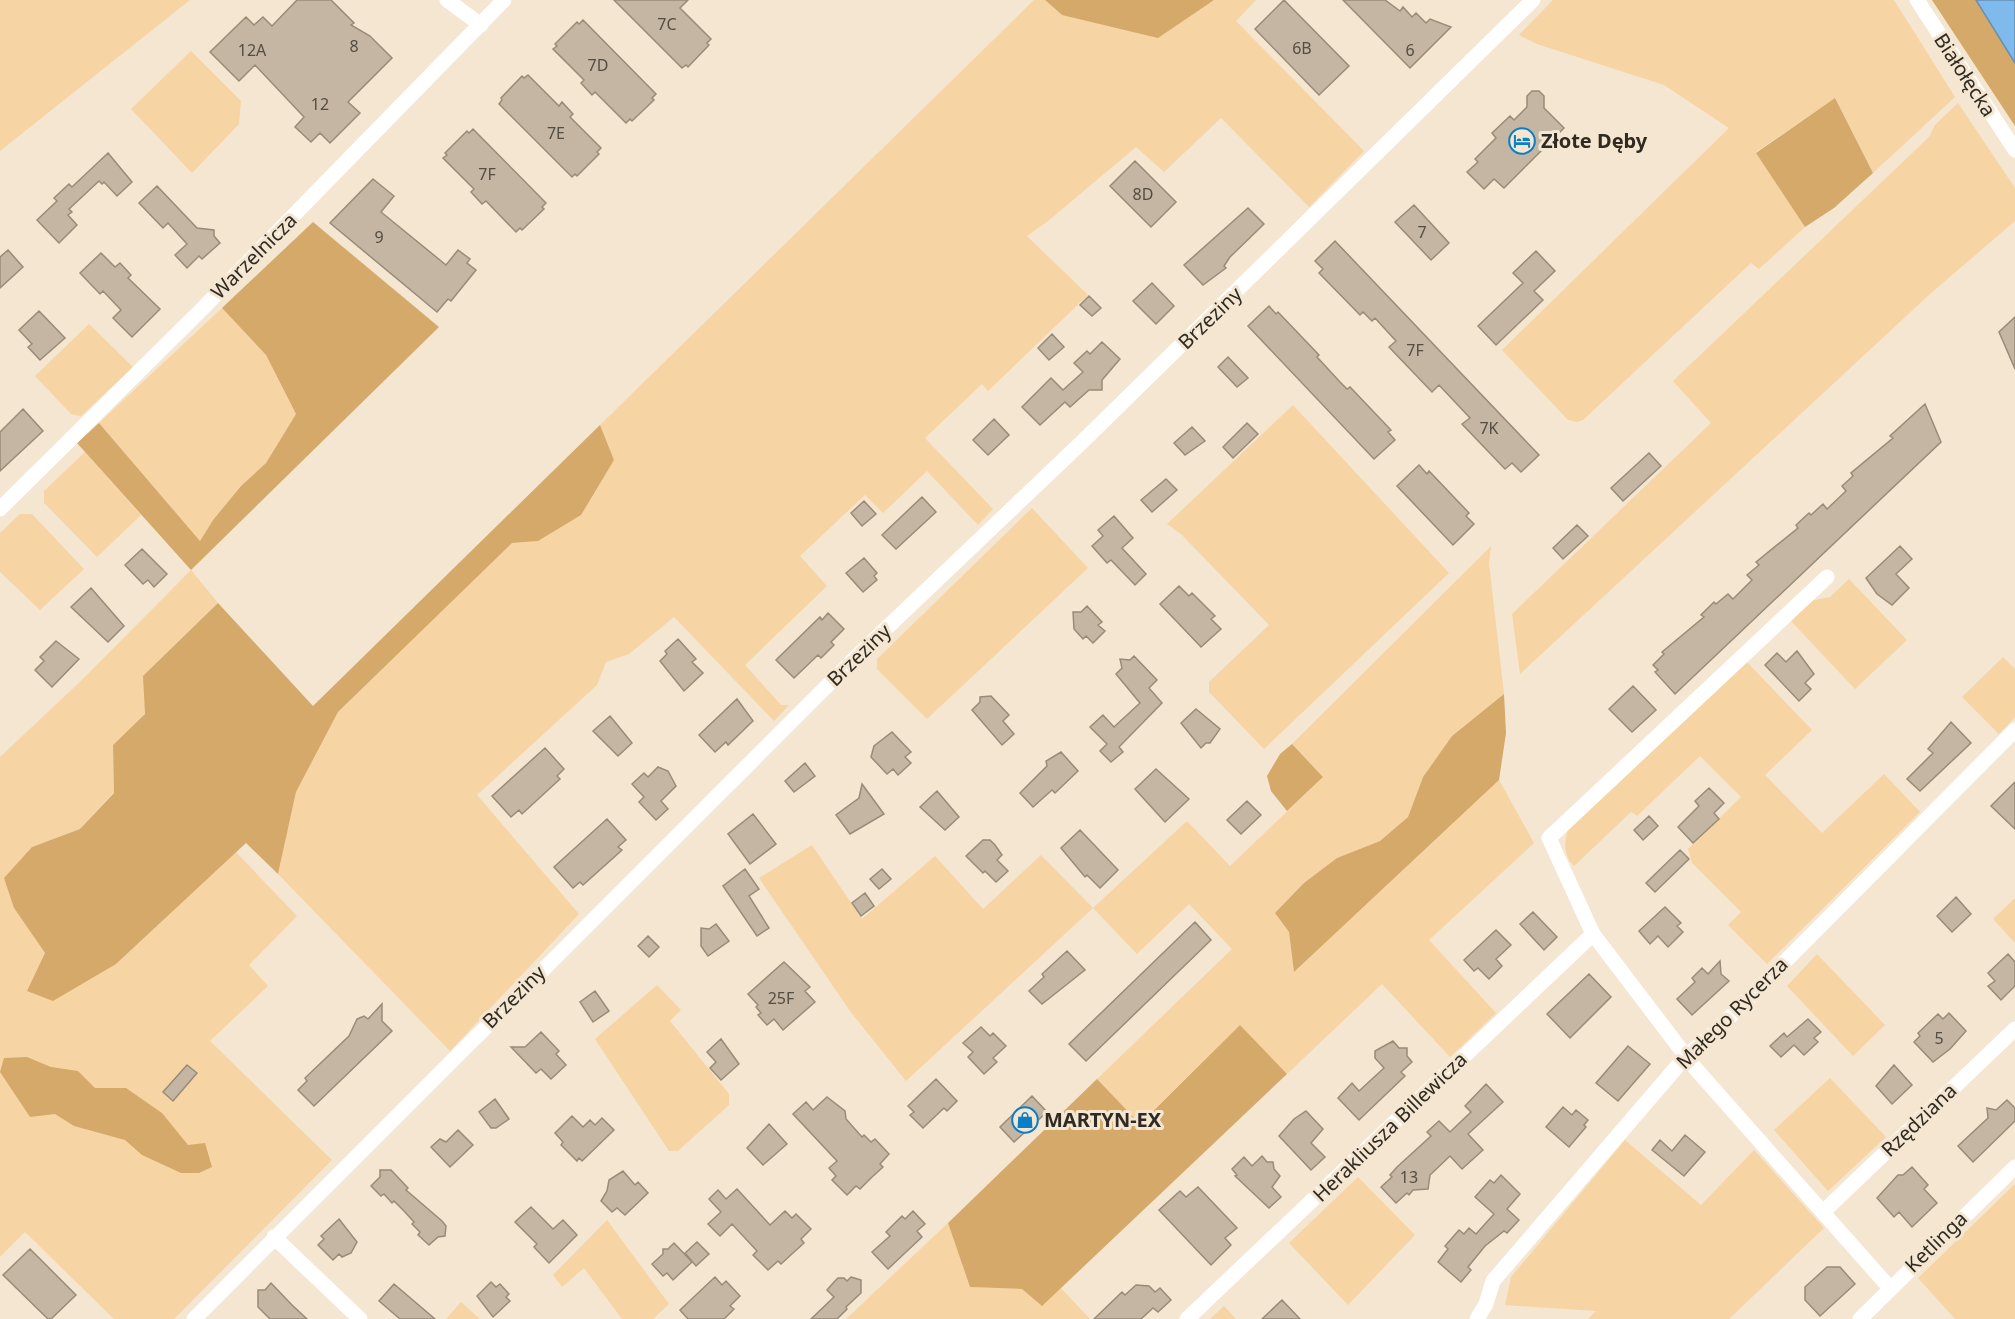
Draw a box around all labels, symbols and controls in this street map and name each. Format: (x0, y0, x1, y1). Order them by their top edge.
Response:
house number: 7C (657, 13, 677, 35)
street label: Białołęcka (1928, 28, 2003, 122)
house number: 8 (349, 35, 359, 57)
house number: 6B (1292, 37, 1312, 59)
house number: 12A (238, 39, 267, 61)
house number: 6 (1405, 39, 1415, 61)
house number: 7D (588, 54, 608, 76)
house number: 12 (311, 93, 329, 115)
house number: 7E (547, 122, 565, 144)
hotel icon: Złote Dęby (1507, 126, 1537, 156)
place label: Złote Dęby (1541, 127, 1648, 154)
house number: 7F (478, 163, 496, 185)
house number: 8D (1133, 183, 1153, 205)
street label: Warzelnicza (205, 207, 303, 305)
house number: 7 (1417, 221, 1427, 243)
house number: 9 (374, 226, 384, 248)
street label: Brzeziny (1172, 280, 1248, 355)
house number: 7F (1406, 339, 1424, 361)
house number: 7K (1479, 417, 1499, 439)
street label: Brzeziny (821, 617, 897, 692)
street label: Małego Rycerza (1670, 951, 1793, 1074)
street label: Brzeziny (476, 959, 552, 1034)
house number: 25F (768, 987, 794, 1009)
house number: 5 (1934, 1027, 1944, 1049)
street label: Herakliusza Billewicza (1307, 1046, 1473, 1207)
street label: Rzędziana (1875, 1077, 1962, 1162)
shop icon: MARTYN-EX (1010, 1105, 1040, 1135)
place label: MARTYN-EX (1044, 1106, 1162, 1133)
house number: 13 (1400, 1166, 1418, 1188)
street label: Ketlinga (1899, 1205, 1973, 1278)

